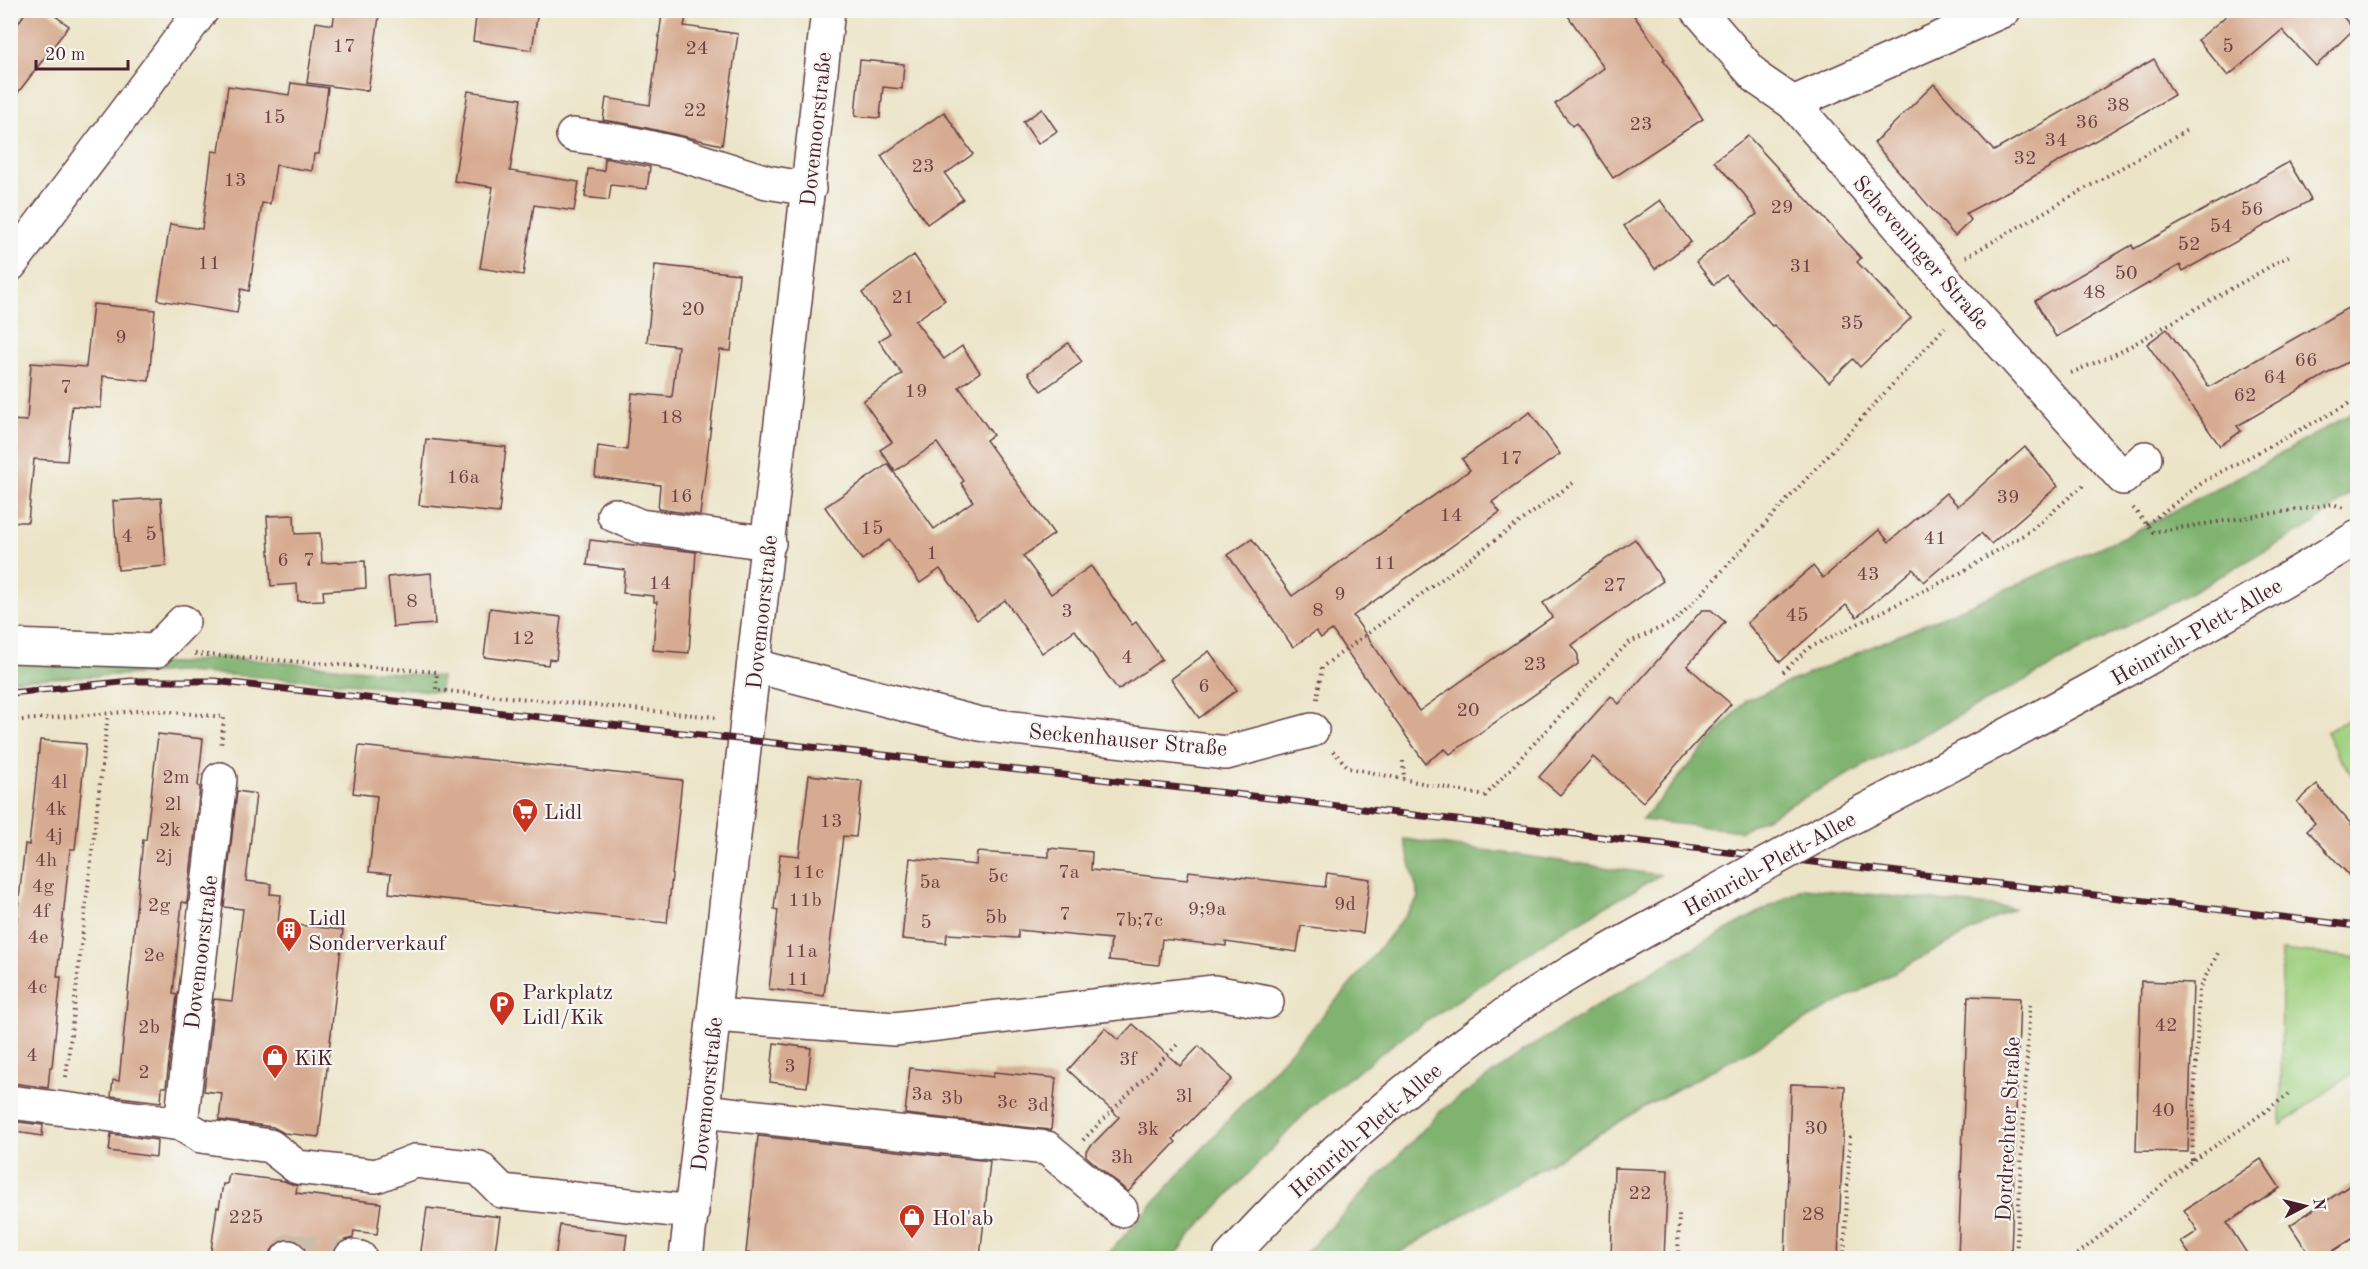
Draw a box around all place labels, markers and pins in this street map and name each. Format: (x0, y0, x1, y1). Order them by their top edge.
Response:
supermarket icon: Lidl (510, 796, 540, 834)
place label: Lidl (544, 802, 582, 824)
place label: Lidl Sonderverkauf (308, 908, 447, 955)
building icon: Lidl Sonderverkauf (274, 915, 304, 953)
place label: Parkplatz Lidl/Kik (522, 982, 613, 1029)
parking icon: Parkplatz Lidl/Kik (487, 989, 517, 1027)
shop icon: KiK (260, 1042, 290, 1080)
place label: KiK (294, 1048, 333, 1070)
shop icon: Hol'ab (897, 1202, 927, 1240)
place label: Hol'ab (932, 1208, 994, 1230)

